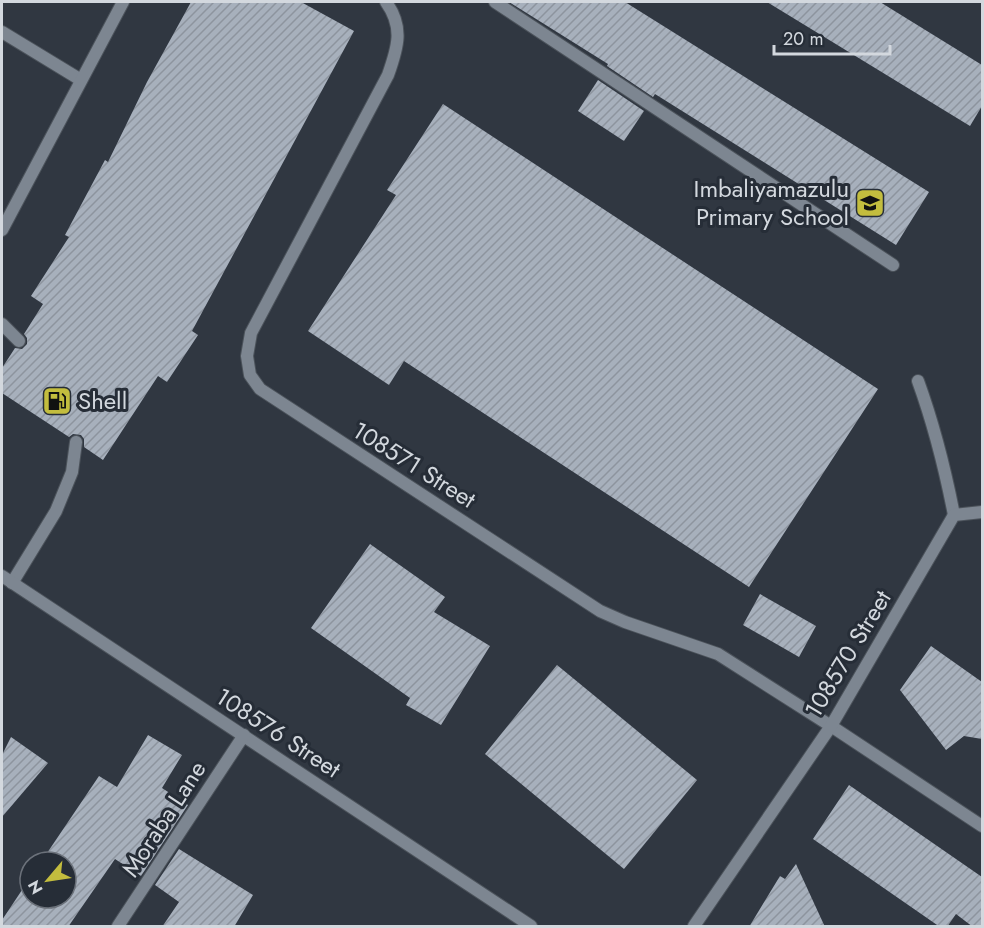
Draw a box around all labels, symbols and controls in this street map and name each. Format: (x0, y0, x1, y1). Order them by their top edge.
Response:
scale bar (774, 18, 890, 56)
text: 20 m (783, 26, 823, 52)
place label: Imbaliyamazulu Primary School (694, 171, 849, 234)
school or university icon: Imbaliyamazulu Primary School (854, 187, 886, 219)
place label: Shell (78, 383, 127, 418)
fuel station icon: Shell (41, 385, 73, 417)
street label: 108571 Street (346, 413, 483, 517)
street label: 108570 Street (796, 583, 900, 724)
street label: 108576 Street (209, 679, 348, 786)
street label: Moraba Lane (113, 754, 214, 884)
north arrow (18, 850, 78, 910)
text: N (22, 876, 48, 898)

